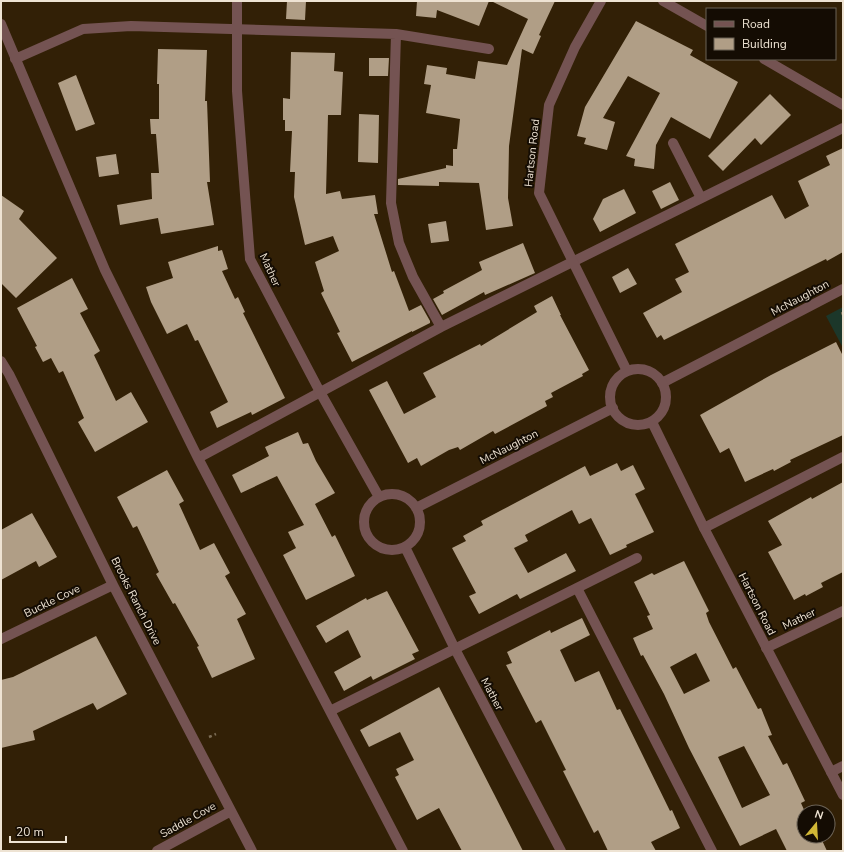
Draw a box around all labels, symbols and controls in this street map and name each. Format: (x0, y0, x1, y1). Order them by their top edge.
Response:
legend (706, 8, 836, 60)
text: Road (742, 16, 770, 32)
text: Building (742, 36, 787, 52)
street label: Hartson Road (521, 118, 543, 188)
street label: Mather (256, 251, 284, 289)
street label: McNaughton (768, 276, 832, 320)
street label: McNaughton (477, 426, 541, 468)
street label: Brooks Ranch Drive (107, 554, 165, 648)
street label: Hartson Road (735, 570, 779, 638)
street label: Buckle Cove (21, 581, 83, 621)
street label: Mather (780, 605, 818, 633)
street label: Mather (477, 675, 507, 713)
street label: Saddle Cove (157, 798, 219, 842)
north arrow (796, 804, 836, 844)
text: N (813, 807, 825, 823)
scale bar (10, 818, 66, 844)
text: 20 m (16, 824, 44, 840)

